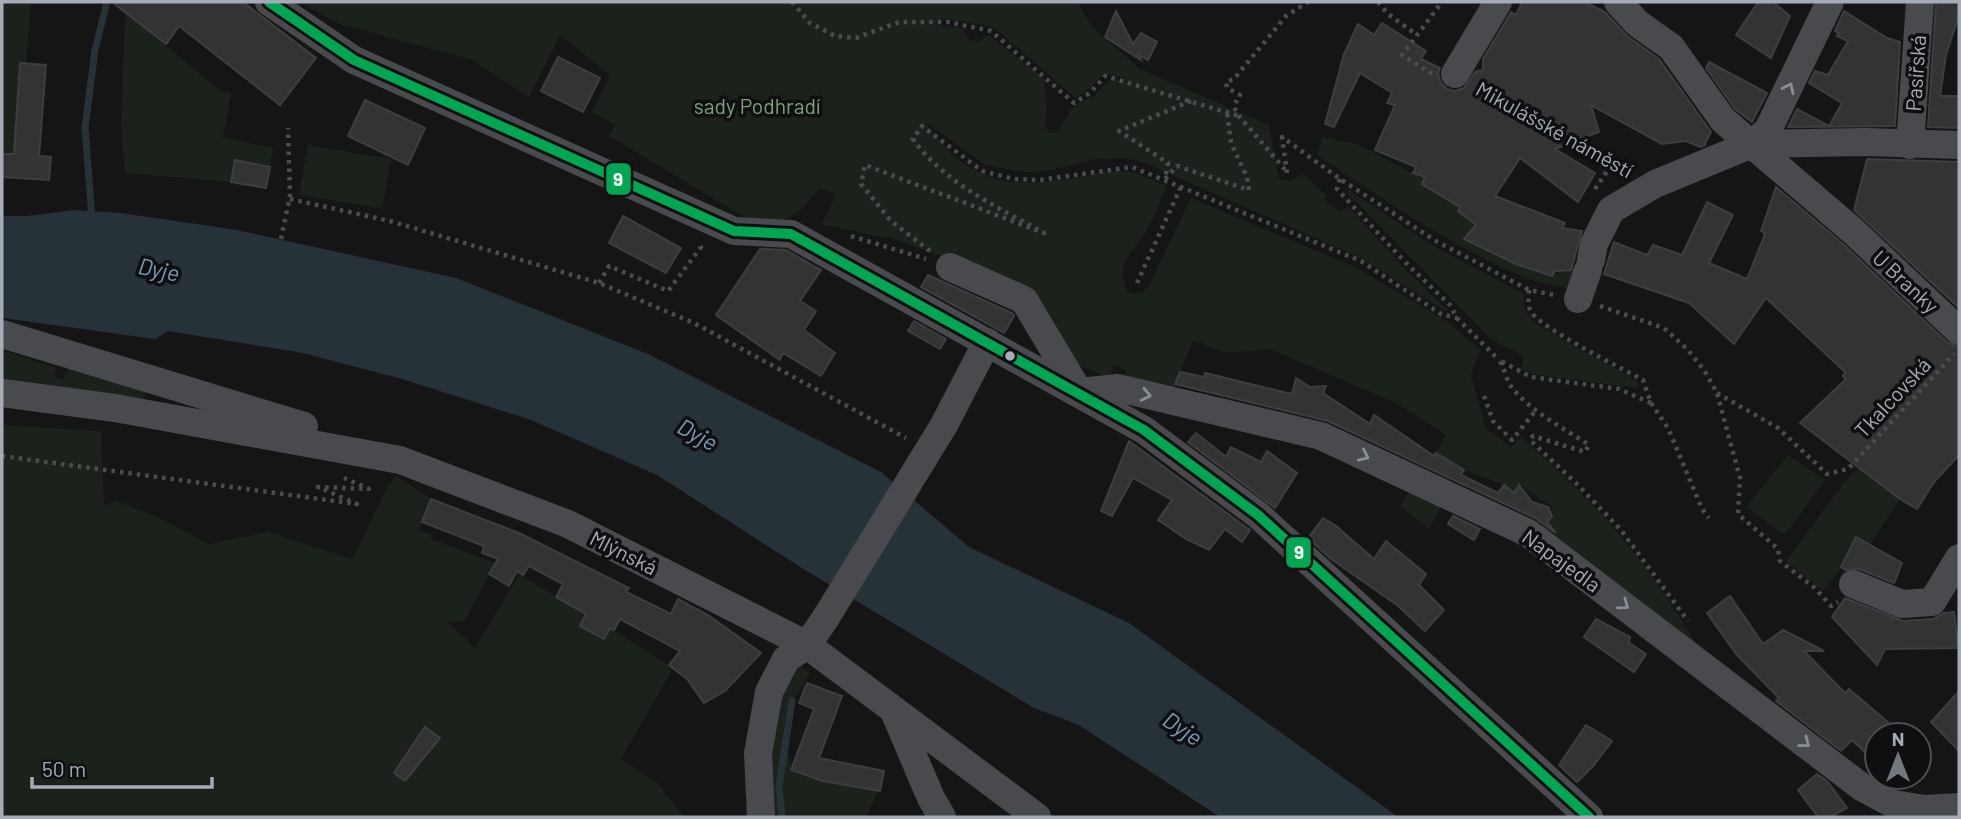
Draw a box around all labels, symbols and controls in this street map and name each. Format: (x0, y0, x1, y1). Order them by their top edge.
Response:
street label: Pasířská (1900, 34, 1930, 112)
street label: Mikulášské náměstí (1472, 76, 1638, 183)
one-way arrow (1780, 83, 1794, 95)
park label: sady Podhradí (694, 93, 821, 118)
line badge: 9 (605, 162, 632, 196)
text: 9 (613, 167, 623, 190)
street label: U Branky (1868, 244, 1944, 318)
water label: Dyje (136, 251, 182, 287)
unlabelled marker (1003, 349, 1017, 363)
street label: Tkalcovská (1849, 352, 1935, 442)
one-way arrow (1140, 386, 1152, 401)
water label: Dyje (673, 412, 723, 456)
one-way arrow (1357, 448, 1369, 462)
street label: Napajedla (1518, 523, 1606, 597)
street label: Mlýnská (586, 525, 662, 579)
line badge: 9 (1285, 536, 1312, 569)
text: 9 (1294, 540, 1304, 563)
one-way arrow (1616, 597, 1629, 610)
water label: Dyje (1158, 705, 1208, 751)
north arrow (1863, 721, 1933, 791)
text: N (1892, 727, 1904, 750)
one-way arrow (1798, 734, 1810, 747)
scale bar (32, 746, 212, 790)
text: 50 m (42, 756, 86, 781)

